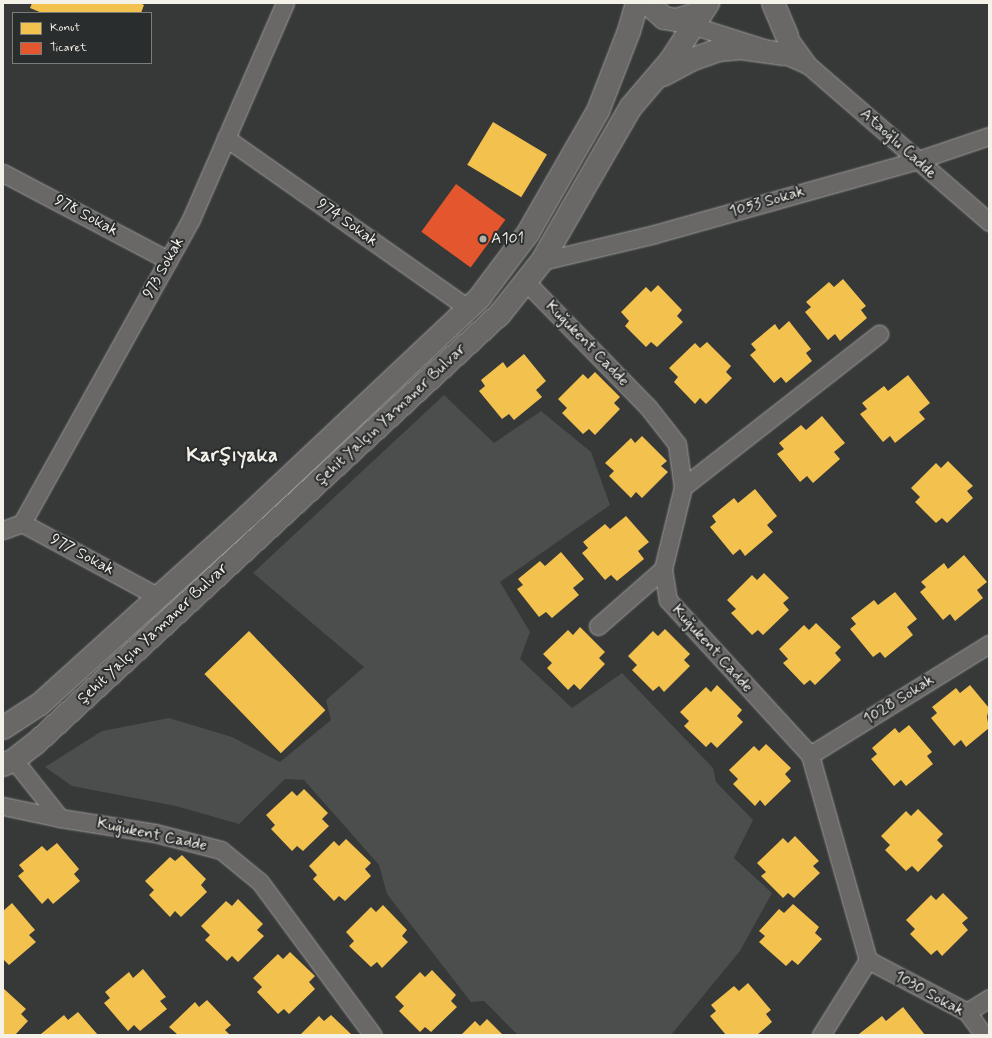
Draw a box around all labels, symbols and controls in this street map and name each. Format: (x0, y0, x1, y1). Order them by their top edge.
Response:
legend (12, 12, 152, 64)
text: Konut (50, 20, 80, 36)
text: Ticaret (50, 40, 87, 56)
street label: Ataoğlu Cadde (855, 104, 941, 184)
street label: 1053 Sokak (727, 182, 807, 222)
street label: 978 Sokak (51, 191, 121, 241)
street label: 974 Sokak (313, 195, 381, 251)
place label: A101 (491, 229, 524, 249)
street label: 973 Sokak (139, 234, 189, 302)
marker: A101 (478, 234, 488, 244)
street label: Kuğukent Cadde (541, 297, 633, 391)
street label: Şehit Yalçın Yamaner Bulvar (311, 340, 471, 490)
district label: Karşıyaka (186, 443, 278, 467)
street label: 977 Sokak (47, 530, 117, 580)
street label: Şehit Yalçın Yamaner Bulvar (73, 559, 233, 709)
street label: Kuğukent Cadde (667, 601, 757, 697)
street label: 1028 Sokak (860, 671, 938, 729)
street label: Kuğukent Cadde (95, 814, 209, 856)
street label: 1030 Sokak (891, 967, 967, 1021)

